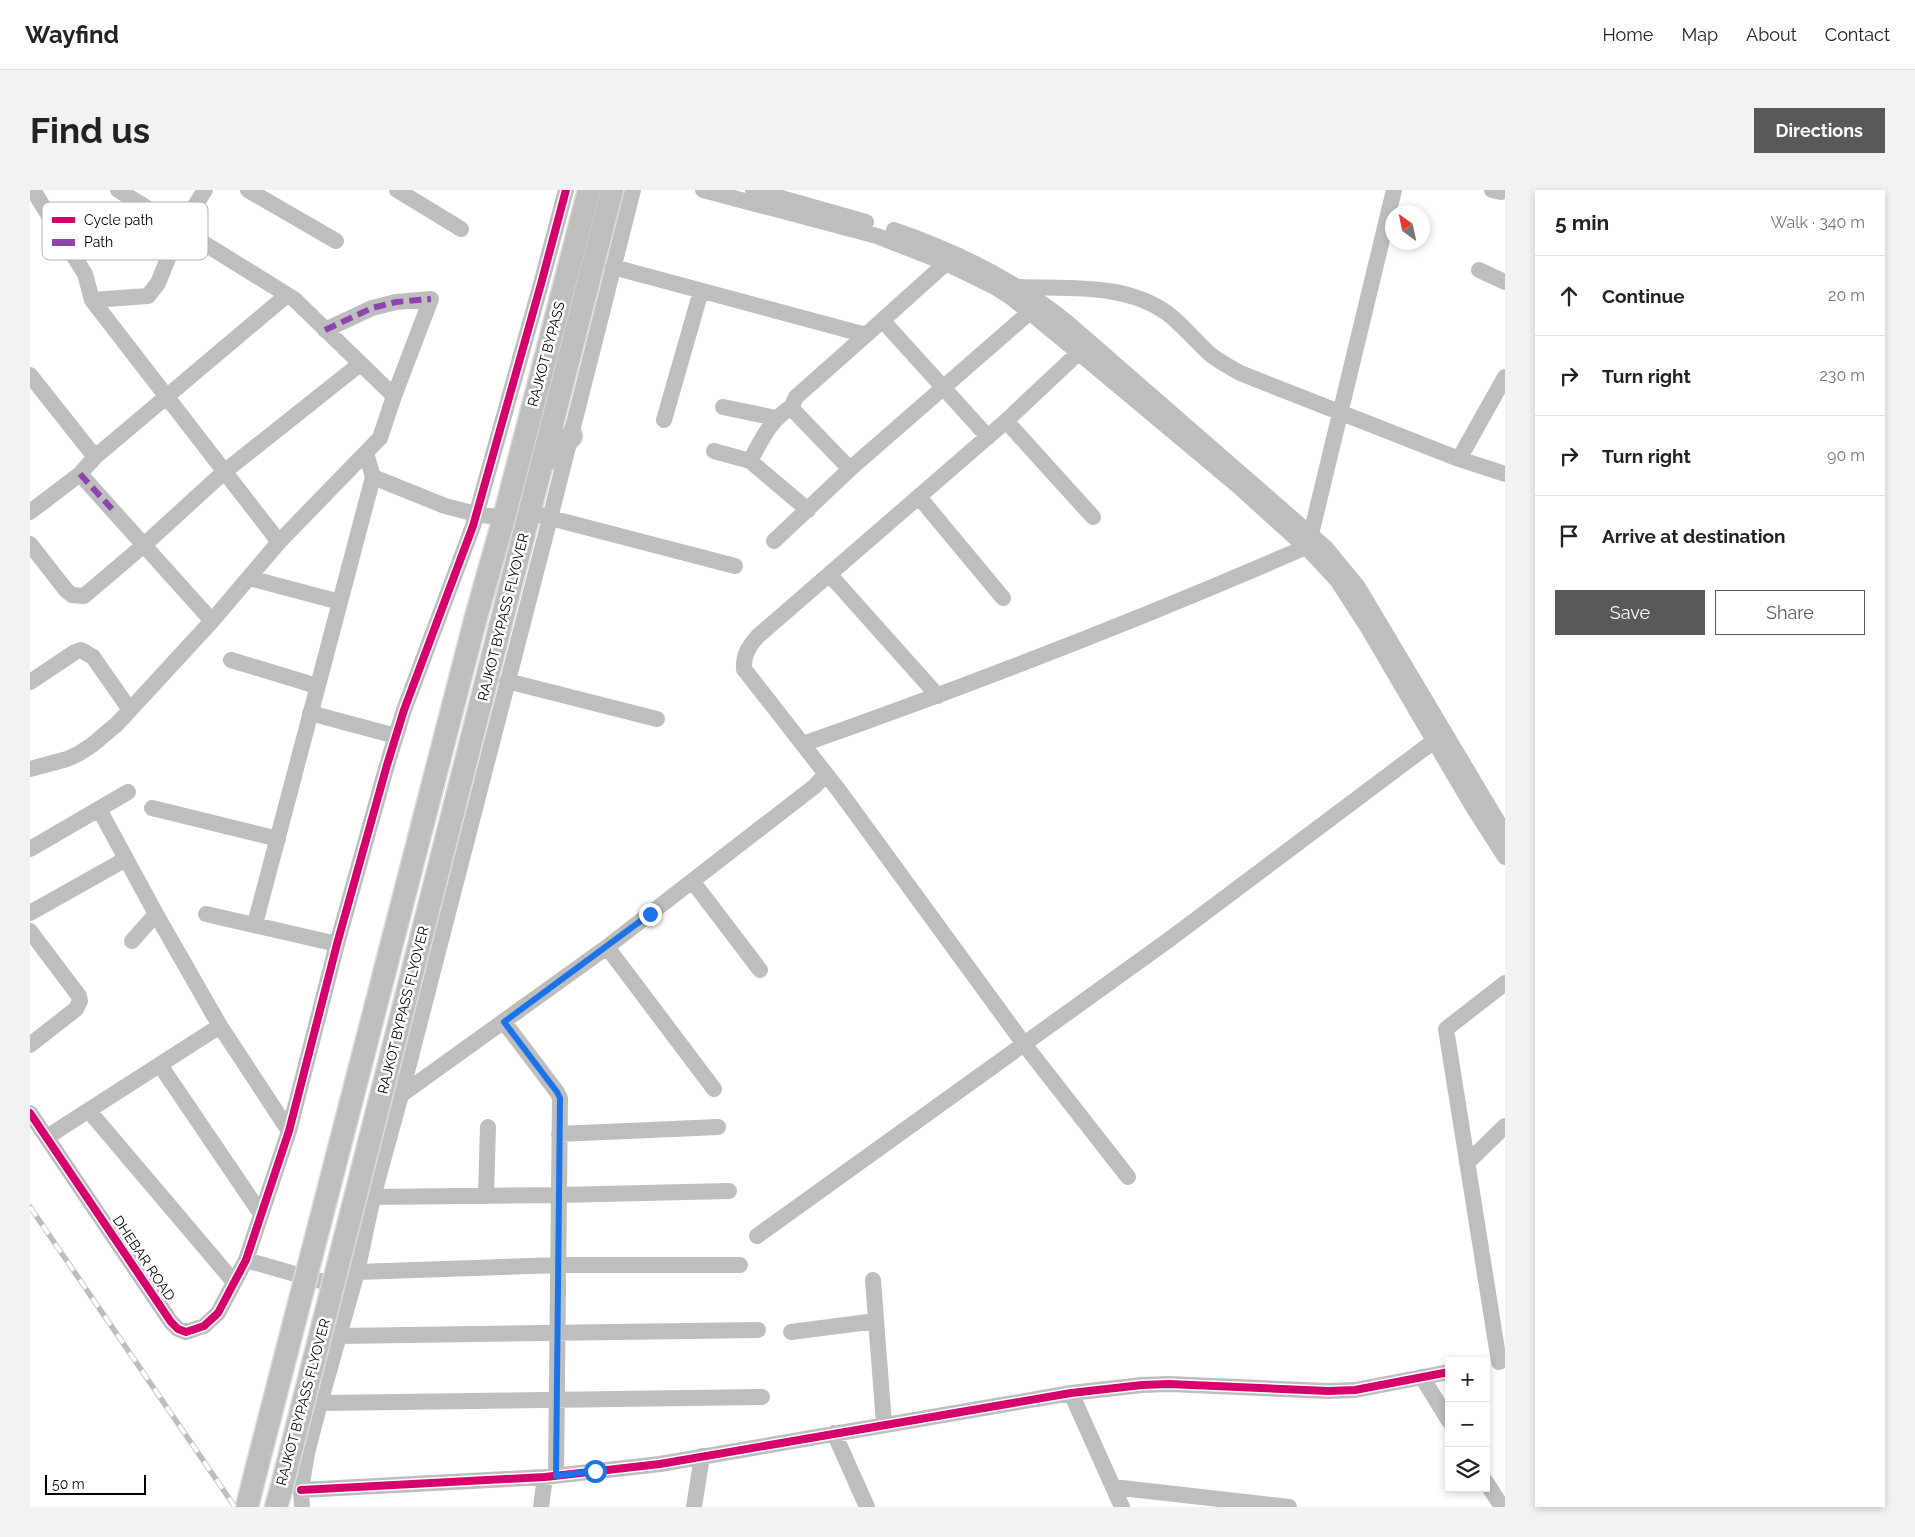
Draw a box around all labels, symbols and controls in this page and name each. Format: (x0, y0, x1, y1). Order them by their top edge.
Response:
text: Wayfind (25, 20, 119, 49)
text: Home (1602, 24, 1653, 45)
text: Map (1681, 24, 1718, 45)
text: About (1746, 24, 1797, 45)
text: Contact (1825, 24, 1890, 45)
button: Directions (1754, 108, 1885, 153)
text: Find us (30, 110, 150, 151)
legend (42, 202, 208, 260)
north arrow (1385, 205, 1430, 250)
text: 5 min (1555, 210, 1609, 235)
text: Cycle path (84, 212, 153, 228)
text: Walk · 340 m (1771, 213, 1865, 232)
text: Path (84, 234, 113, 250)
icon: ahead (1555, 282, 1583, 310)
text: Continue (1602, 285, 1685, 307)
text: 20 m (1828, 286, 1865, 305)
street label: RAJKOT BYPASS (524, 299, 568, 408)
icon: right (1555, 362, 1583, 390)
text: Turn right (1602, 365, 1691, 387)
text: 230 m (1820, 366, 1865, 385)
icon: right (1555, 442, 1583, 470)
text: Turn right (1602, 445, 1691, 467)
text: 90 m (1827, 446, 1865, 465)
icon: arrive (1555, 522, 1583, 550)
text: Arrive at destination (1602, 525, 1786, 547)
street label: RAJKOT BYPASS FLYOVER (474, 532, 532, 702)
button: Save (1555, 590, 1705, 635)
button: Share (1715, 590, 1865, 635)
route end (639, 903, 662, 926)
street label: RAJKOT BYPASS FLYOVER (374, 925, 432, 1095)
street label: DHEBAR ROAD (110, 1213, 178, 1303)
street label: RAJKOT BYPASS FLYOVER (273, 1317, 333, 1487)
map controls (1445, 1357, 1490, 1492)
button: + (1445, 1357, 1490, 1402)
button: − (1445, 1402, 1490, 1447)
button: layers (1445, 1447, 1490, 1492)
route start (584, 1460, 607, 1483)
scale bar (45, 1472, 146, 1495)
text: 50 m (52, 1476, 85, 1492)

